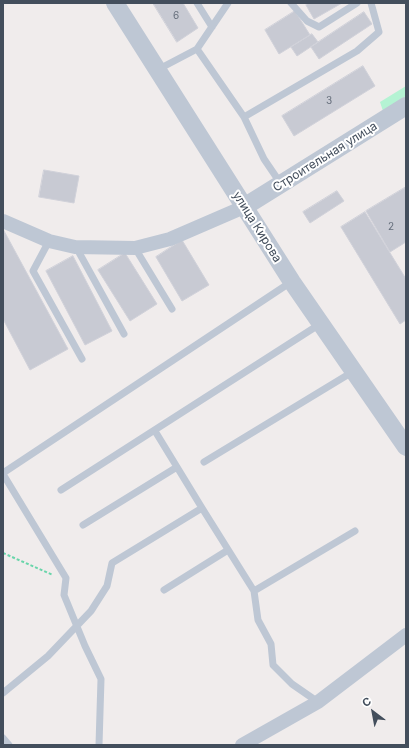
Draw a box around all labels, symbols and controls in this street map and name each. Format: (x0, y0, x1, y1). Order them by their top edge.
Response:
house number: 6 (173, 10, 179, 22)
house number: 3 (326, 95, 332, 107)
street label: Строительная улица (270, 119, 380, 195)
street label: улица Кирова (230, 189, 284, 265)
house number: 2 (388, 221, 394, 233)
north arrow (353, 692, 393, 732)
text: С (359, 694, 374, 710)

